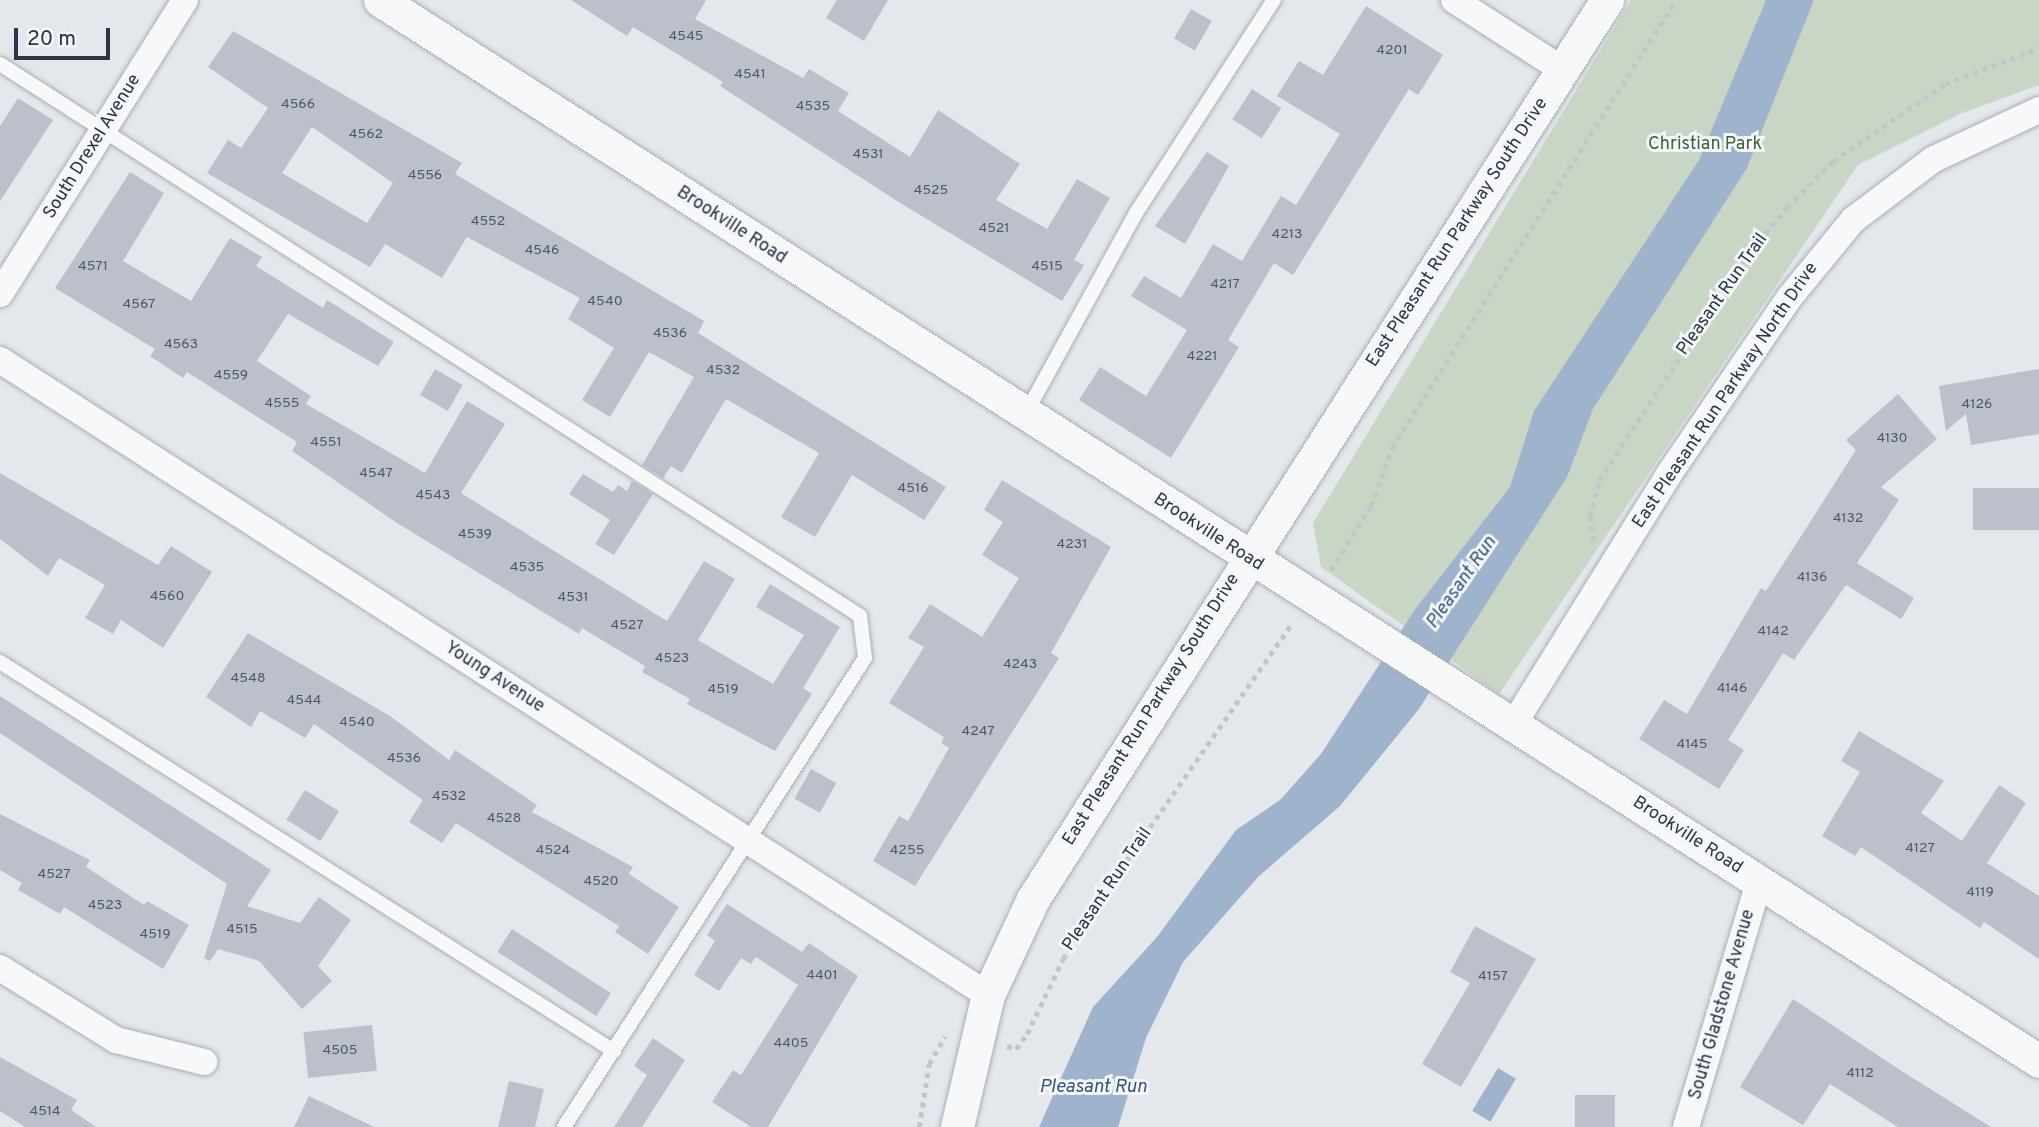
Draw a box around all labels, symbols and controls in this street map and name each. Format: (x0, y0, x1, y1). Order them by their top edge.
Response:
scale bar (18, 14, 114, 58)
text: 20 m (27, 26, 76, 53)
house number: 4545 (668, 29, 704, 45)
house number: 4201 (1376, 43, 1408, 59)
house number: 4541 (734, 67, 766, 83)
street label: South Drexel Avenue (40, 70, 146, 224)
street label: East Pleasant Run Parkway South Drive (1363, 94, 1553, 372)
house number: 4566 (281, 97, 315, 113)
house number: 4535 (796, 99, 830, 115)
house number: 4562 (349, 127, 383, 143)
park label: Christian Park (1648, 134, 1762, 156)
house number: 4531 (852, 147, 884, 163)
house number: 4556 (408, 168, 442, 184)
street label: Brookville Road (672, 182, 790, 270)
house number: 4525 (914, 183, 948, 199)
house number: 4552 (471, 214, 505, 230)
house number: 4521 (978, 221, 1010, 237)
house number: 4213 (1272, 227, 1302, 243)
street label: Pleasant Run Trail (1673, 230, 1773, 360)
house number: 4546 (525, 243, 559, 259)
house number: 4571 (78, 259, 108, 275)
house number: 4515 (1031, 259, 1063, 275)
street label: East Pleasant Run Parkway North Drive (1629, 259, 1823, 533)
house number: 4217 (1210, 277, 1240, 293)
house number: 4540 (587, 294, 623, 310)
house number: 4567 (123, 297, 155, 313)
house number: 4536 (653, 326, 687, 342)
house number: 4563 (164, 337, 198, 353)
house number: 4221 (1186, 349, 1218, 365)
house number: 4532 (706, 363, 740, 379)
house number: 4559 (214, 368, 248, 384)
house number: 4555 (265, 396, 299, 412)
house number: 4126 (1962, 397, 1992, 413)
house number: 4130 (1876, 431, 1908, 447)
house number: 4551 (310, 435, 342, 451)
house number: 4547 (359, 466, 393, 482)
house number: 4516 (898, 481, 928, 497)
house number: 4543 (416, 488, 450, 504)
street label: Brookville Road (1149, 489, 1267, 577)
house number: 4132 (1833, 511, 1863, 527)
house number: 4539 (458, 527, 492, 543)
water label: Pleasant Run (1422, 532, 1502, 634)
house number: 4231 (1057, 537, 1087, 553)
house number: 4535 (510, 560, 544, 576)
street label: East Pleasant Run Parkway South Drive (1059, 570, 1245, 850)
house number: 4136 (1797, 570, 1827, 586)
house number: 4560 (150, 589, 184, 605)
house number: 4531 (557, 590, 589, 606)
house number: 4527 (610, 618, 644, 634)
house number: 4142 (1758, 624, 1788, 640)
street label: Young Avenue (440, 638, 548, 718)
house number: 4523 (655, 651, 689, 667)
house number: 4243 (1003, 657, 1037, 673)
house number: 4548 (231, 671, 265, 687)
house number: 4146 (1717, 681, 1747, 697)
house number: 4519 (708, 682, 738, 698)
house number: 4544 (286, 693, 322, 709)
house number: 4540 (339, 715, 375, 731)
house number: 4247 (962, 724, 994, 740)
house number: 4145 (1676, 737, 1708, 753)
house number: 4536 (387, 751, 421, 767)
house number: 4532 (432, 789, 466, 805)
street label: Brookville Road (1628, 792, 1746, 880)
house number: 4528 (487, 811, 521, 827)
street label: Pleasant Run Trail (1059, 824, 1157, 956)
house number: 4127 (1905, 841, 1935, 857)
house number: 4524 (536, 843, 570, 859)
house number: 4255 (890, 843, 924, 859)
house number: 4527 (37, 867, 71, 883)
house number: 4520 (584, 874, 618, 890)
house number: 4119 (1966, 885, 1994, 901)
house number: 4523 (88, 898, 122, 914)
street label: South Gladstone Avenue (1685, 907, 1761, 1103)
house number: 4515 (226, 922, 258, 938)
house number: 4519 (140, 927, 170, 943)
house number: 4401 (806, 968, 838, 984)
house number: 4157 (1478, 969, 1508, 985)
house number: 4405 (773, 1036, 809, 1052)
house number: 4505 (322, 1043, 358, 1059)
house number: 4112 (1846, 1066, 1874, 1082)
water label: Pleasant Run (1039, 1077, 1147, 1099)
house number: 4514 (29, 1104, 61, 1120)

